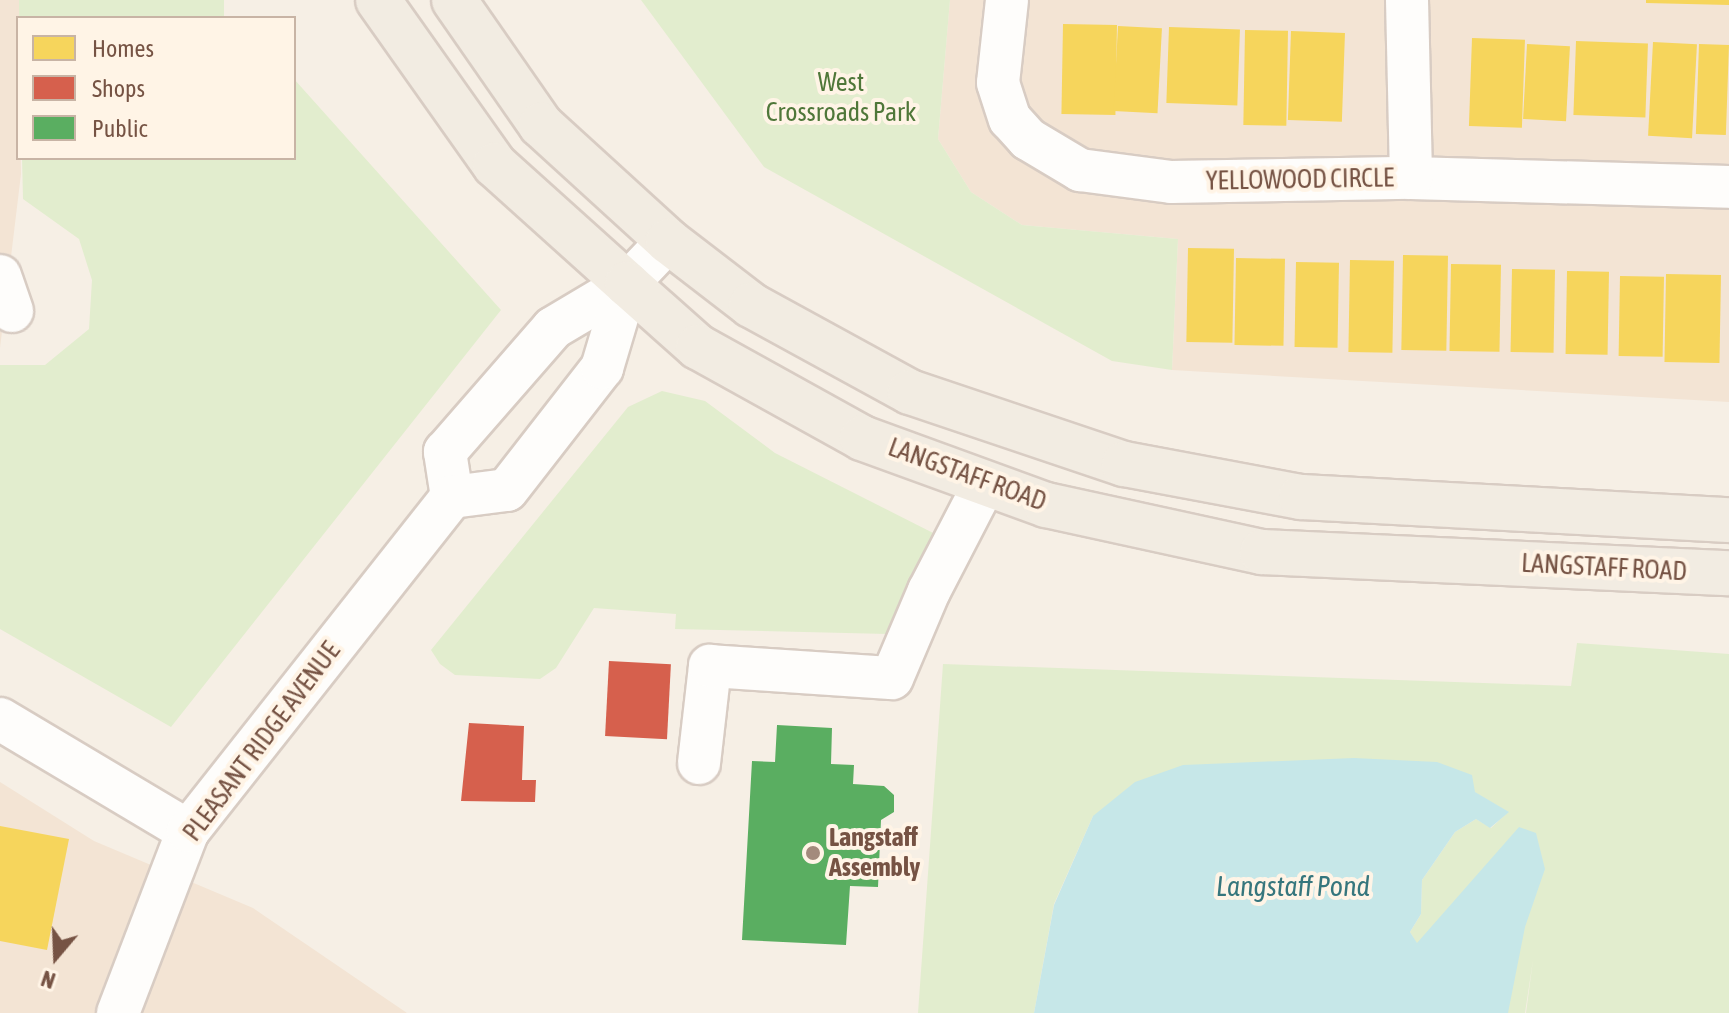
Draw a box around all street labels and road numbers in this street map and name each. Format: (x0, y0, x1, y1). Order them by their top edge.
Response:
street label: YELLOWOOD CIRCLE (1206, 163, 1394, 197)
street label: LANGSTAFF ROAD (884, 432, 1050, 518)
street label: LANGSTAFF ROAD (1520, 548, 1688, 588)
street label: PLEASANT RIDGE AVENUE (177, 636, 347, 848)

